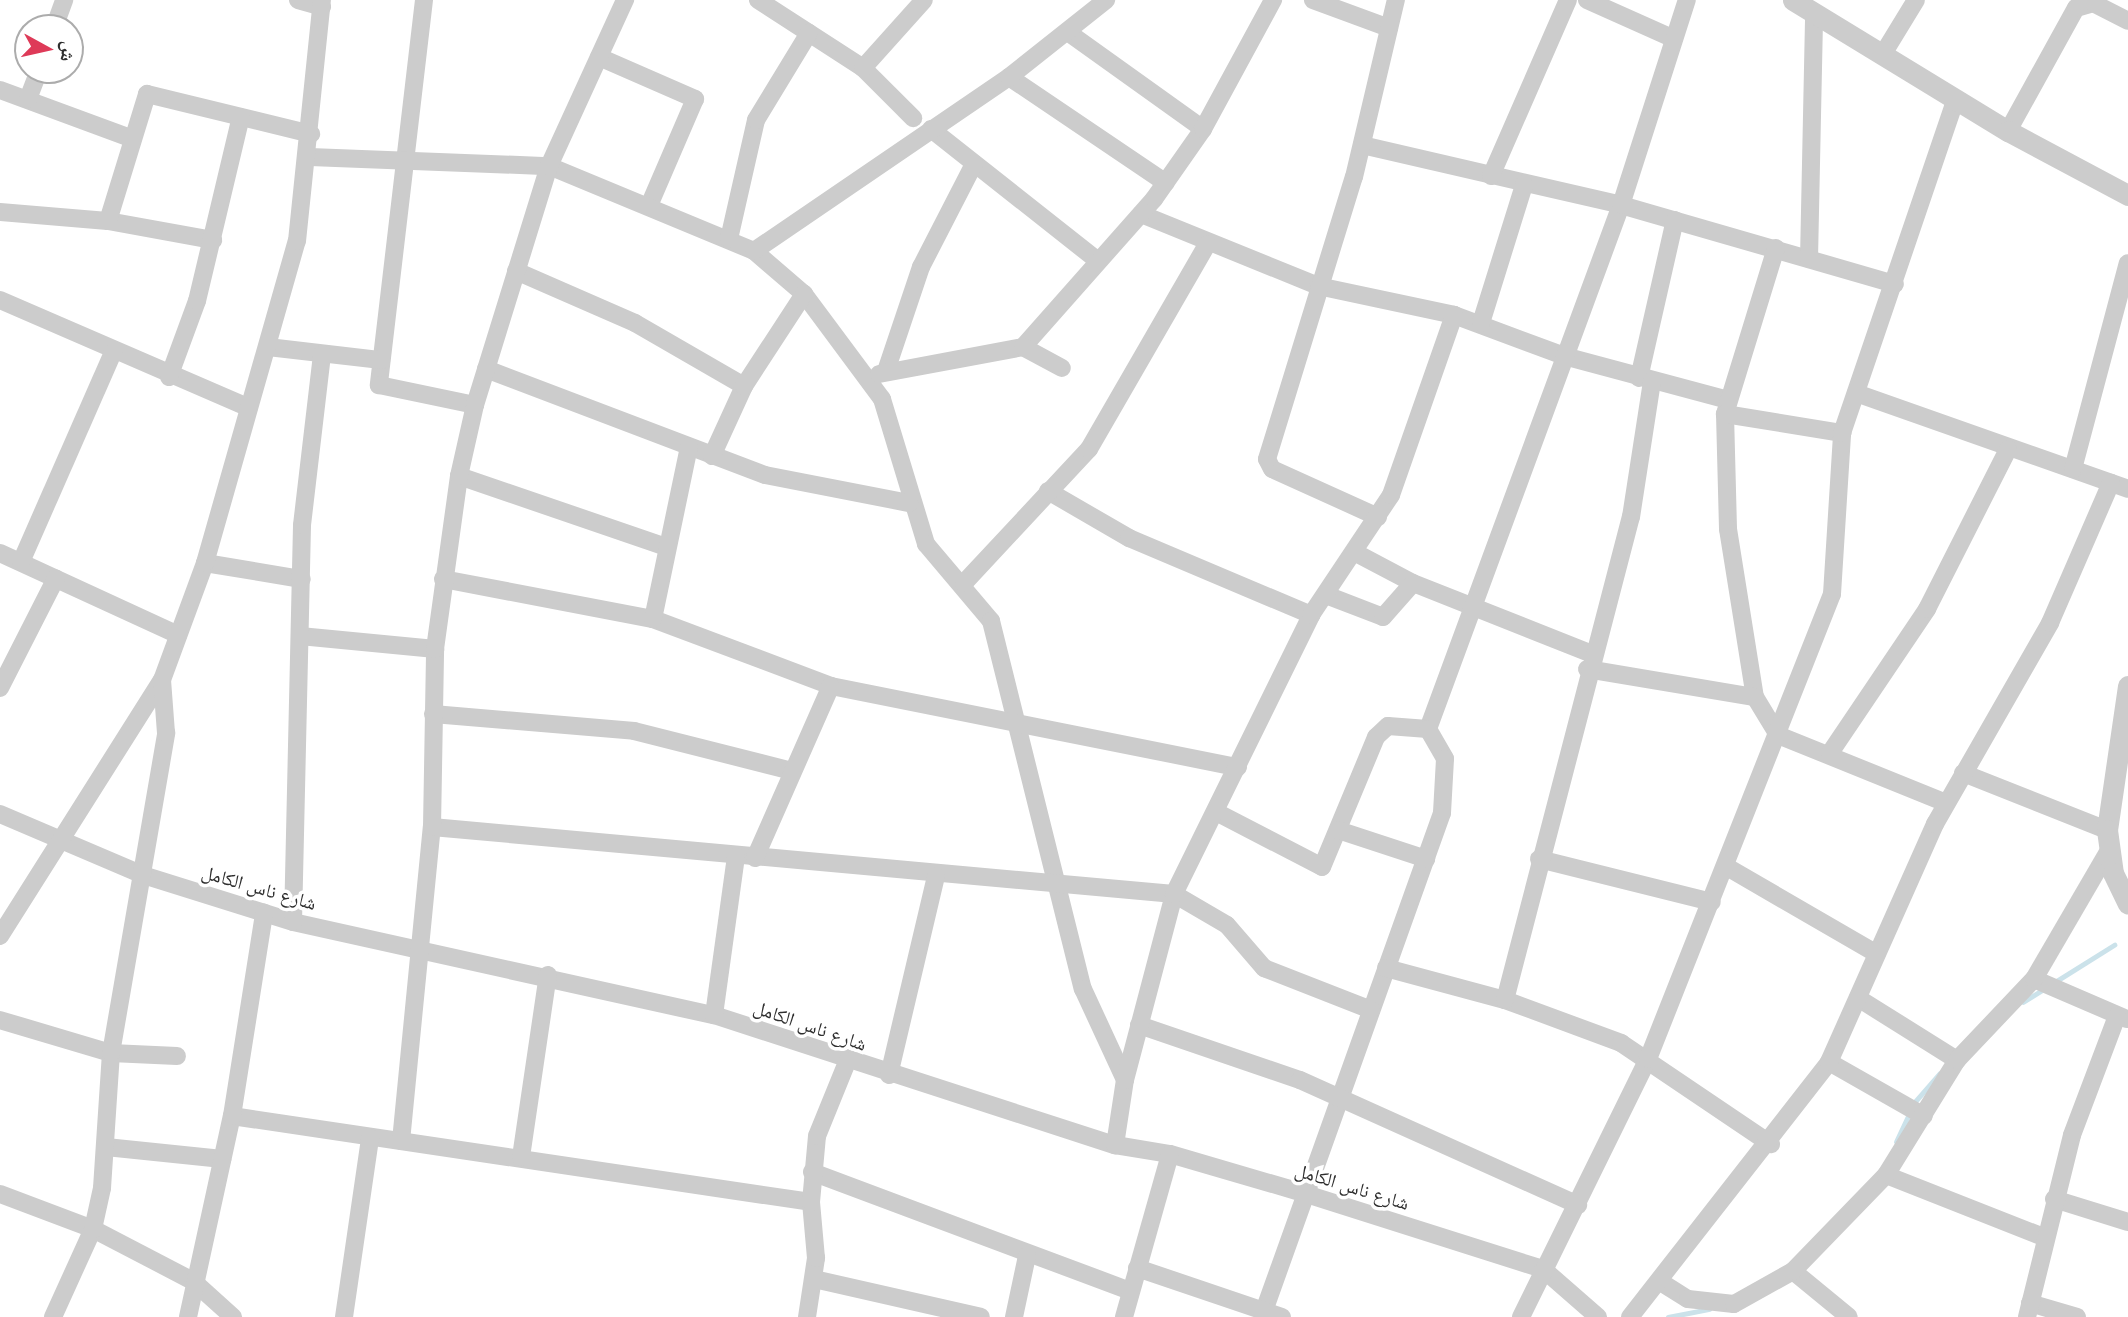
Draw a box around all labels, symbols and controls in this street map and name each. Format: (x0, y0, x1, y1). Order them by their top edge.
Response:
north arrow (14, 14, 84, 84)
text: ش (56, 40, 81, 63)
street label: شارع ناس الكامل (199, 861, 319, 915)
street label: شارع ناس الكامل (750, 996, 870, 1056)
street label: شارع ناس الكامل (1292, 1159, 1412, 1215)

